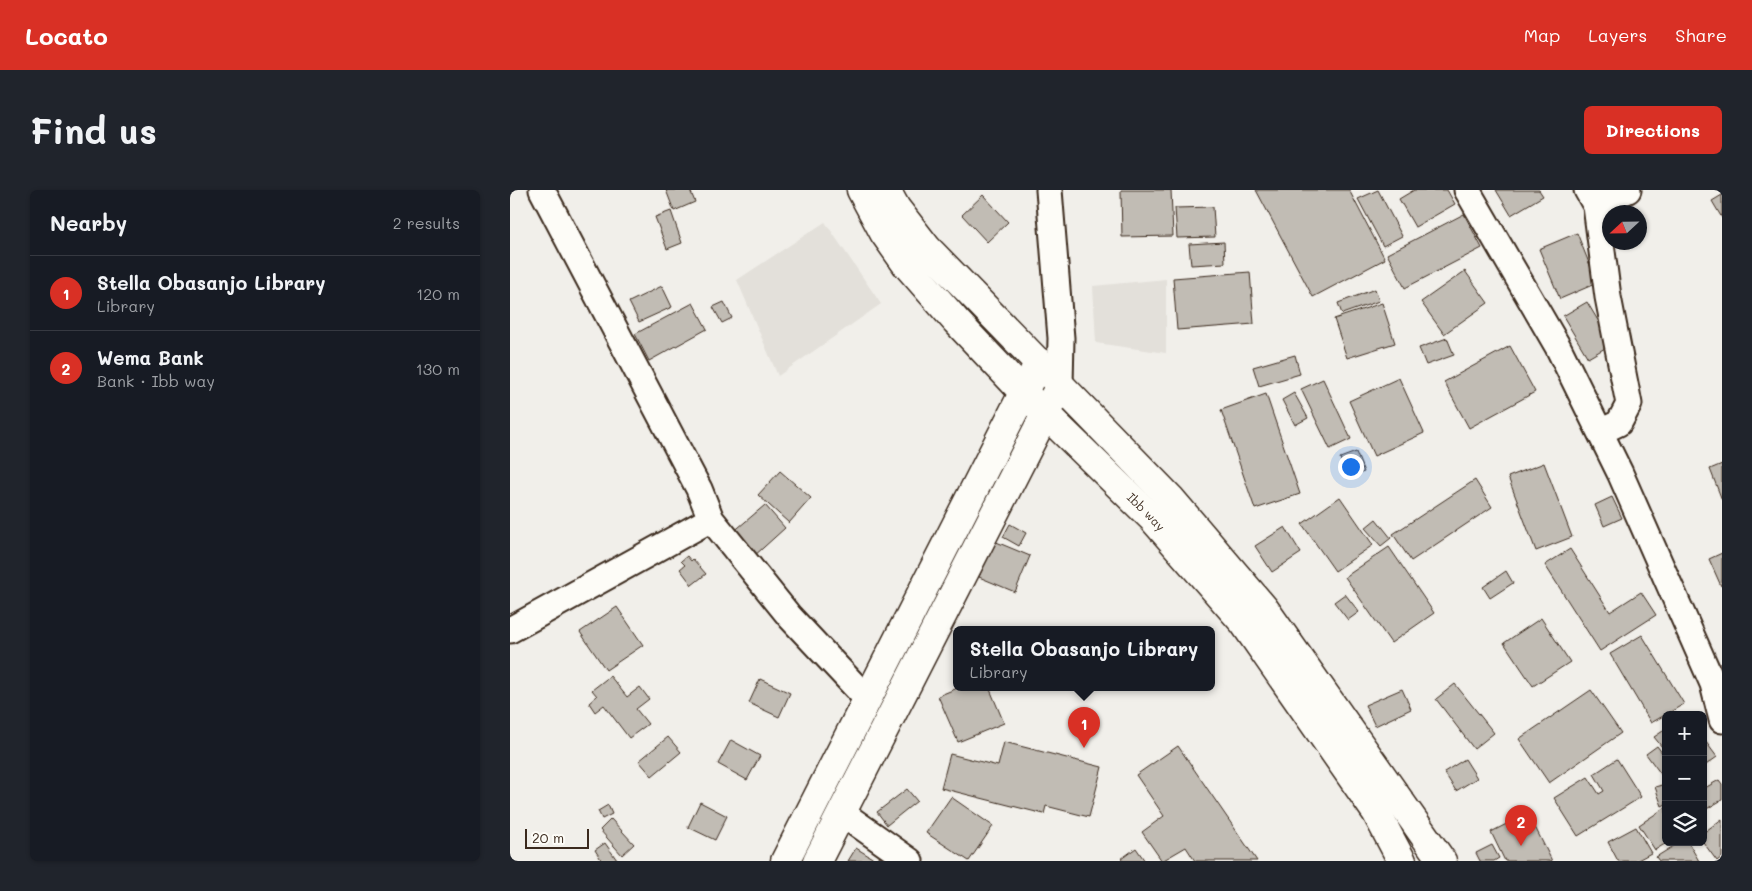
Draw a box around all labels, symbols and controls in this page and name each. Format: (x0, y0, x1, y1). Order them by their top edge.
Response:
text: Locato (25, 20, 108, 51)
text: Map (1524, 23, 1560, 47)
text: Layers (1588, 23, 1647, 47)
text: Share (1675, 23, 1727, 47)
button: Directions (1584, 106, 1722, 154)
text: Find us (30, 107, 157, 153)
north arrow (1602, 205, 1647, 250)
text: Nearby (50, 209, 127, 236)
text: 2 results (393, 212, 460, 233)
text: Stella Obasanjo Library (97, 270, 326, 295)
text: 1 (62, 283, 70, 304)
text: 120 m (416, 283, 460, 304)
text: Library (97, 295, 155, 316)
text: Wema Bank (97, 345, 204, 370)
text: 2 (62, 358, 70, 379)
text: 130 m (416, 358, 460, 379)
text: Bank · Ibb way (97, 370, 215, 391)
your location (1338, 454, 1364, 480)
street label: Ibb way (1124, 489, 1169, 534)
popup (953, 626, 1215, 691)
text: Stella Obasanjo Library (970, 636, 1198, 661)
text: Library (970, 661, 1028, 682)
pin: 1 (1068, 707, 1100, 748)
map controls (1662, 711, 1707, 846)
button: + (1662, 711, 1707, 756)
button: − (1662, 756, 1707, 801)
button: layers (1662, 801, 1707, 846)
pin: 2 (1505, 805, 1537, 846)
scale bar (525, 826, 589, 849)
text: 20 m (532, 828, 564, 847)

